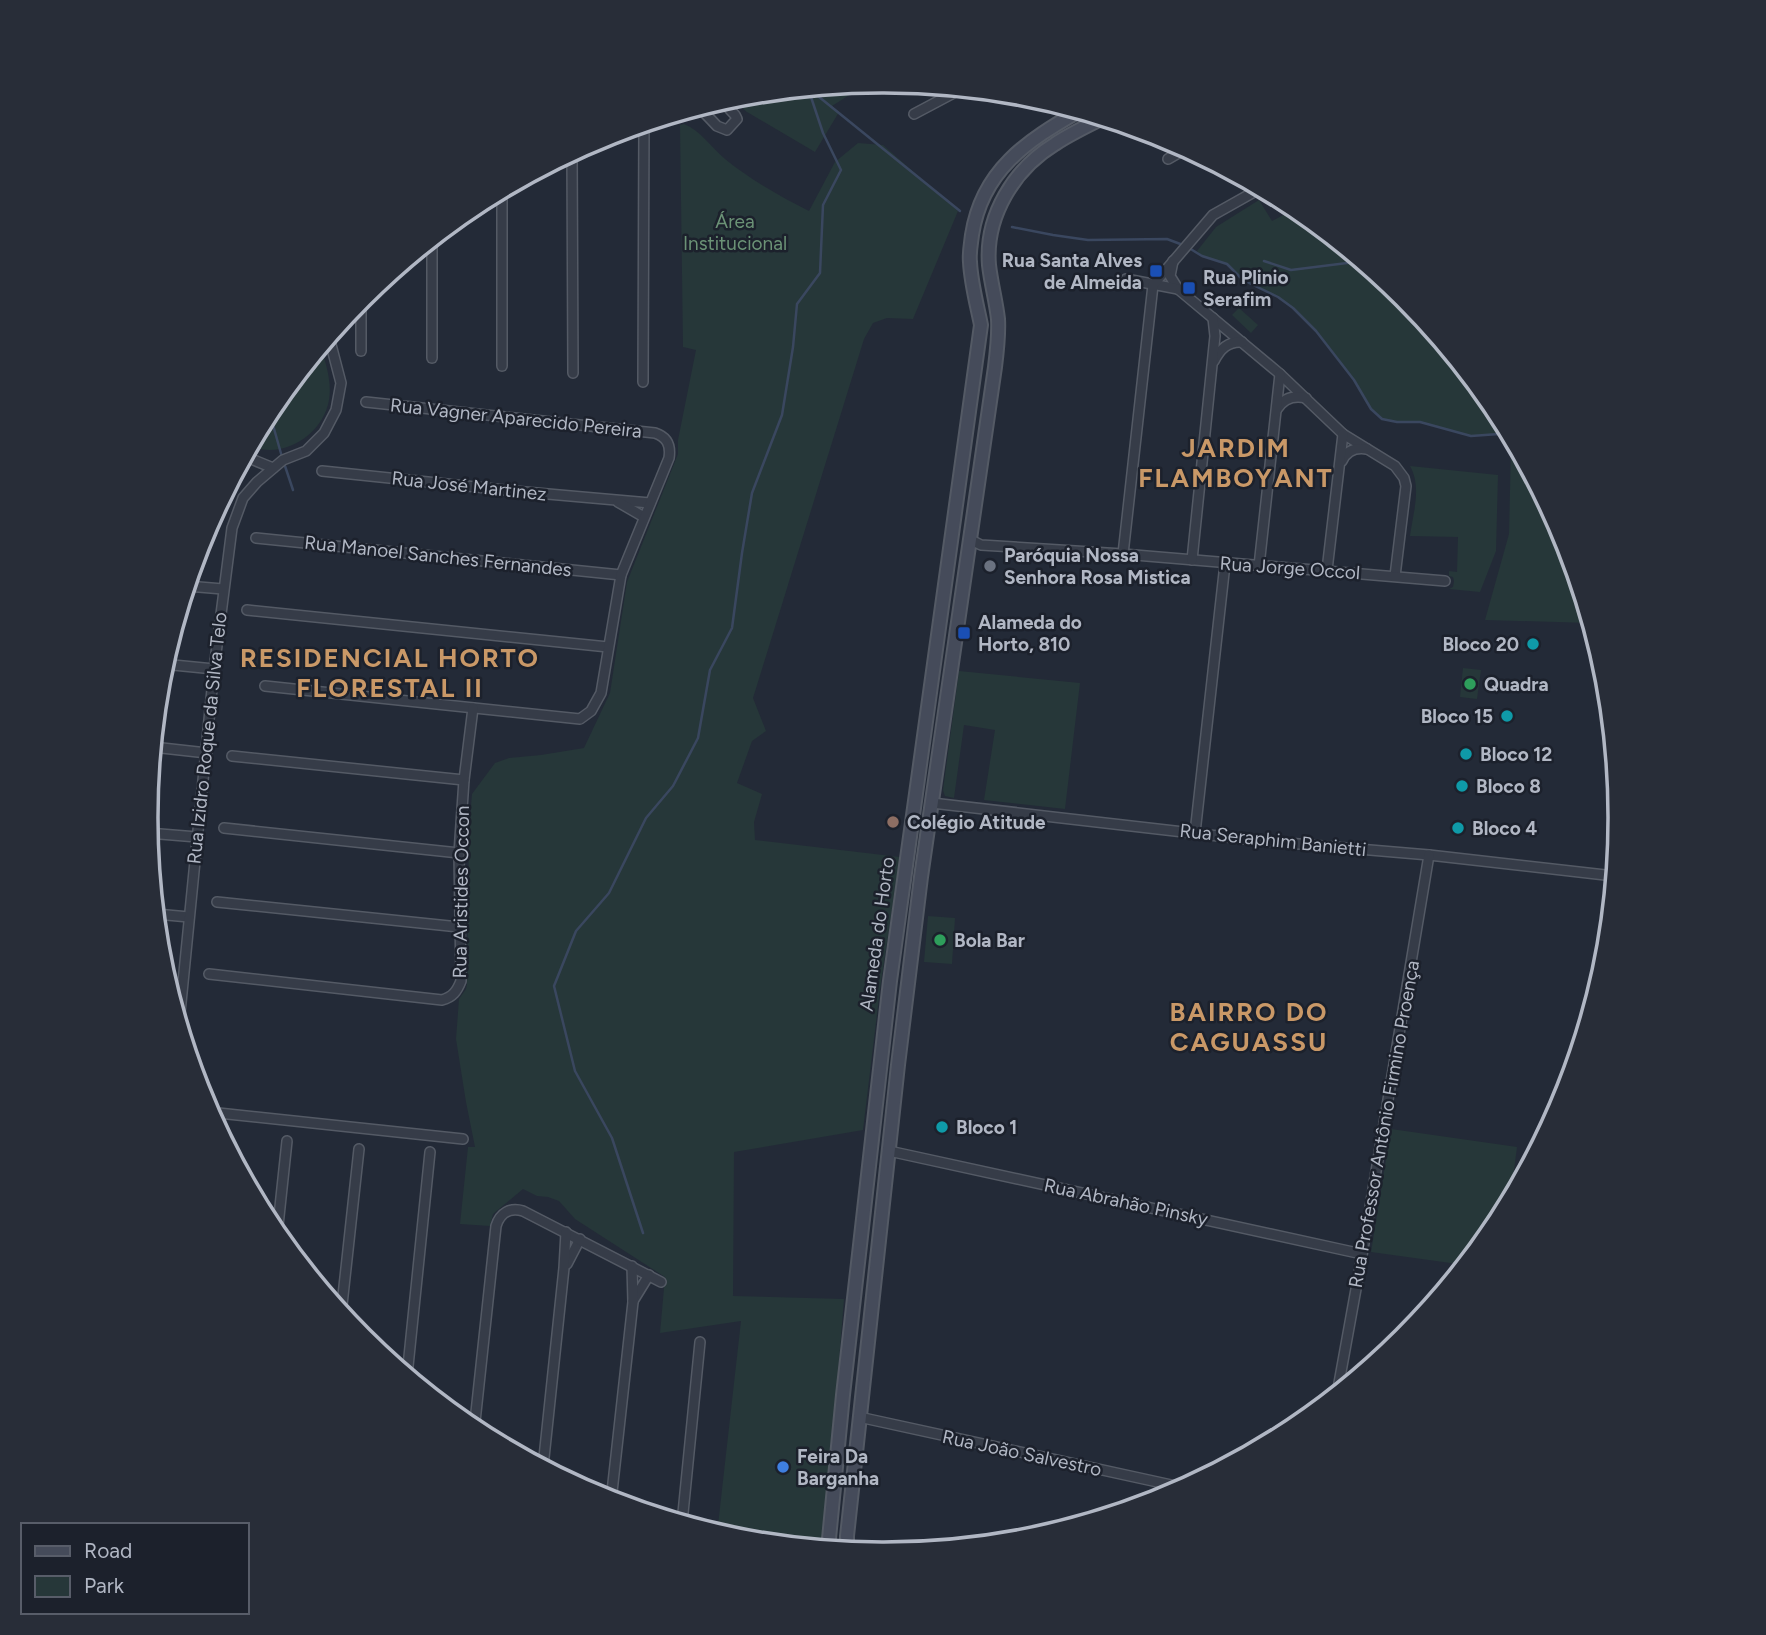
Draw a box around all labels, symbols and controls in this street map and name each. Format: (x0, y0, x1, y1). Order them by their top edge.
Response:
park label: Área Institucional (683, 210, 787, 255)
place label: Rua Santa Alves de Almeida (1002, 249, 1142, 294)
marker: Rua Santa Alves de Almeida (1148, 263, 1164, 279)
place label: Rua Plinio Serafim (1203, 266, 1289, 311)
marker: Rua Plinio Serafim (1181, 280, 1197, 296)
street label: Rua Vagner Aparecido Pereira (389, 393, 643, 443)
district label: JARDIM FLAMBOYANT (1138, 432, 1334, 494)
street label: Rua José Martinez (390, 466, 548, 506)
street label: Rua Manoel Sanches Fernandes (303, 531, 573, 581)
place label: Paróquia Nossa Senhora Rosa Mistica (1004, 544, 1191, 589)
street label: Rua Jorge Occol (1219, 552, 1361, 584)
marker: Paróquia Nossa Senhora Rosa Mistica (982, 558, 998, 574)
street label: Rua Izidro Roque da Silva Telo (182, 611, 232, 865)
place label: Alameda do Horto, 810 (978, 611, 1082, 656)
marker: Alameda do Horto, 810 (956, 625, 972, 641)
place label: Bloco 20 (1442, 633, 1519, 656)
marker: Bloco 20 (1525, 636, 1541, 652)
district label: RESIDENCIAL HORTO FLORESTAL II (240, 642, 540, 704)
place label: Quadra (1484, 673, 1549, 696)
marker: Quadra (1462, 676, 1478, 692)
place label: Bloco 15 (1421, 705, 1493, 728)
marker: Bloco 15 (1499, 708, 1515, 724)
place label: Bloco 12 (1480, 743, 1552, 766)
marker: Bloco 12 (1458, 746, 1474, 762)
place label: Bloco 8 (1476, 775, 1541, 798)
marker: Bloco 8 (1454, 778, 1470, 794)
street label: Rua Aristides Occon (448, 805, 474, 979)
place label: Colégio Atitude (907, 811, 1046, 834)
marker: Colégio Atitude (885, 814, 901, 830)
place label: Bloco 4 (1472, 817, 1537, 840)
street label: Rua Seraphim Banietti (1179, 819, 1367, 861)
marker: Bloco 4 (1450, 820, 1466, 836)
street label: Alameda do Horto (855, 855, 899, 1013)
place label: Bola Bar (954, 929, 1025, 952)
marker: Bola Bar (932, 932, 948, 948)
street label: Rua Professor Antônio Firmino Proença (1344, 958, 1424, 1290)
district label: BAIRRO DO CAGUASSU (1170, 996, 1328, 1058)
place label: Bloco 1 (956, 1116, 1017, 1139)
marker: Bloco 1 (934, 1119, 950, 1135)
street label: Rua Abrahão Pinsky (1042, 1173, 1210, 1231)
street label: Rua João Salvestro (940, 1425, 1104, 1481)
place label: Feira Da Barganha (797, 1445, 879, 1490)
marker: Feira Da Barganha (775, 1459, 791, 1475)
legend (21, 1523, 248, 1614)
text: Road (84, 1538, 132, 1563)
text: Park (84, 1573, 125, 1598)

